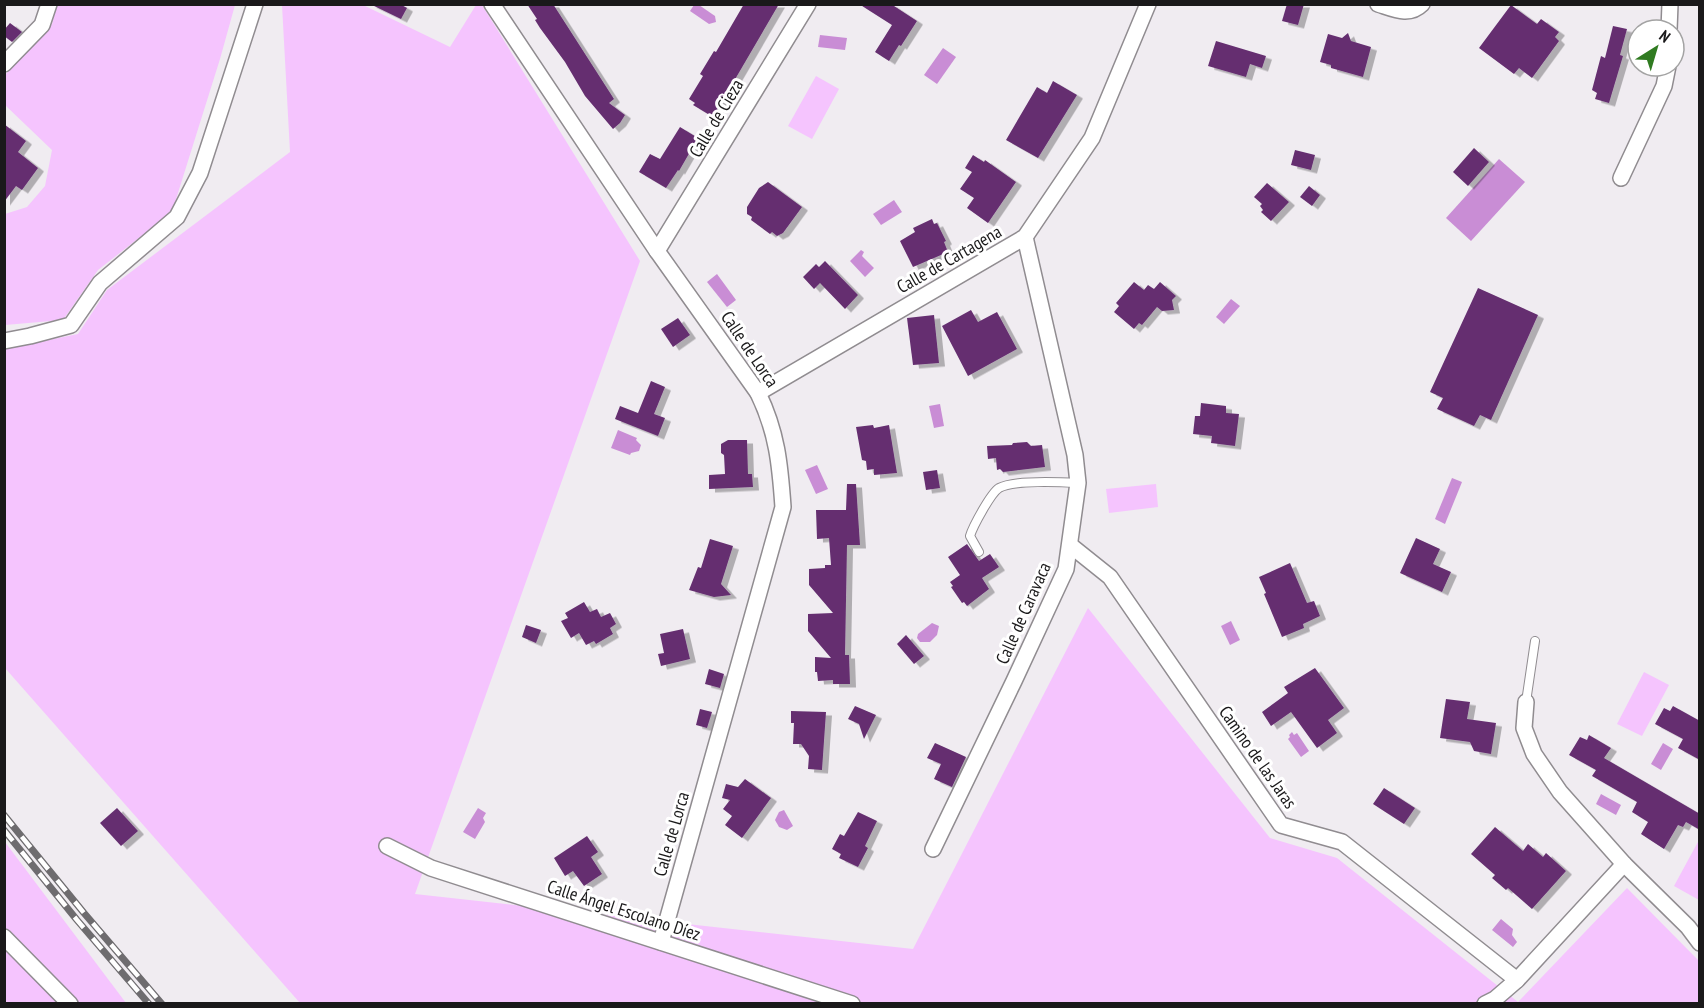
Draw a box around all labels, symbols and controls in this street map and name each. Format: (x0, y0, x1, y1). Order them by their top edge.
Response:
north arrow (1626, 18, 1686, 78)
text: N (1656, 25, 1674, 47)
street label: Calle de Cieza (684, 75, 748, 161)
street label: Calle de Cartagena (893, 220, 1005, 298)
street label: Calle de Lorca (716, 307, 784, 391)
street label: Calle de Caravaca (990, 559, 1056, 667)
street label: Camino de las Jaras (1214, 701, 1302, 813)
street label: Calle de Lorca (648, 789, 694, 879)
street label: Calle Ángel Escolano Díez (545, 874, 703, 946)

